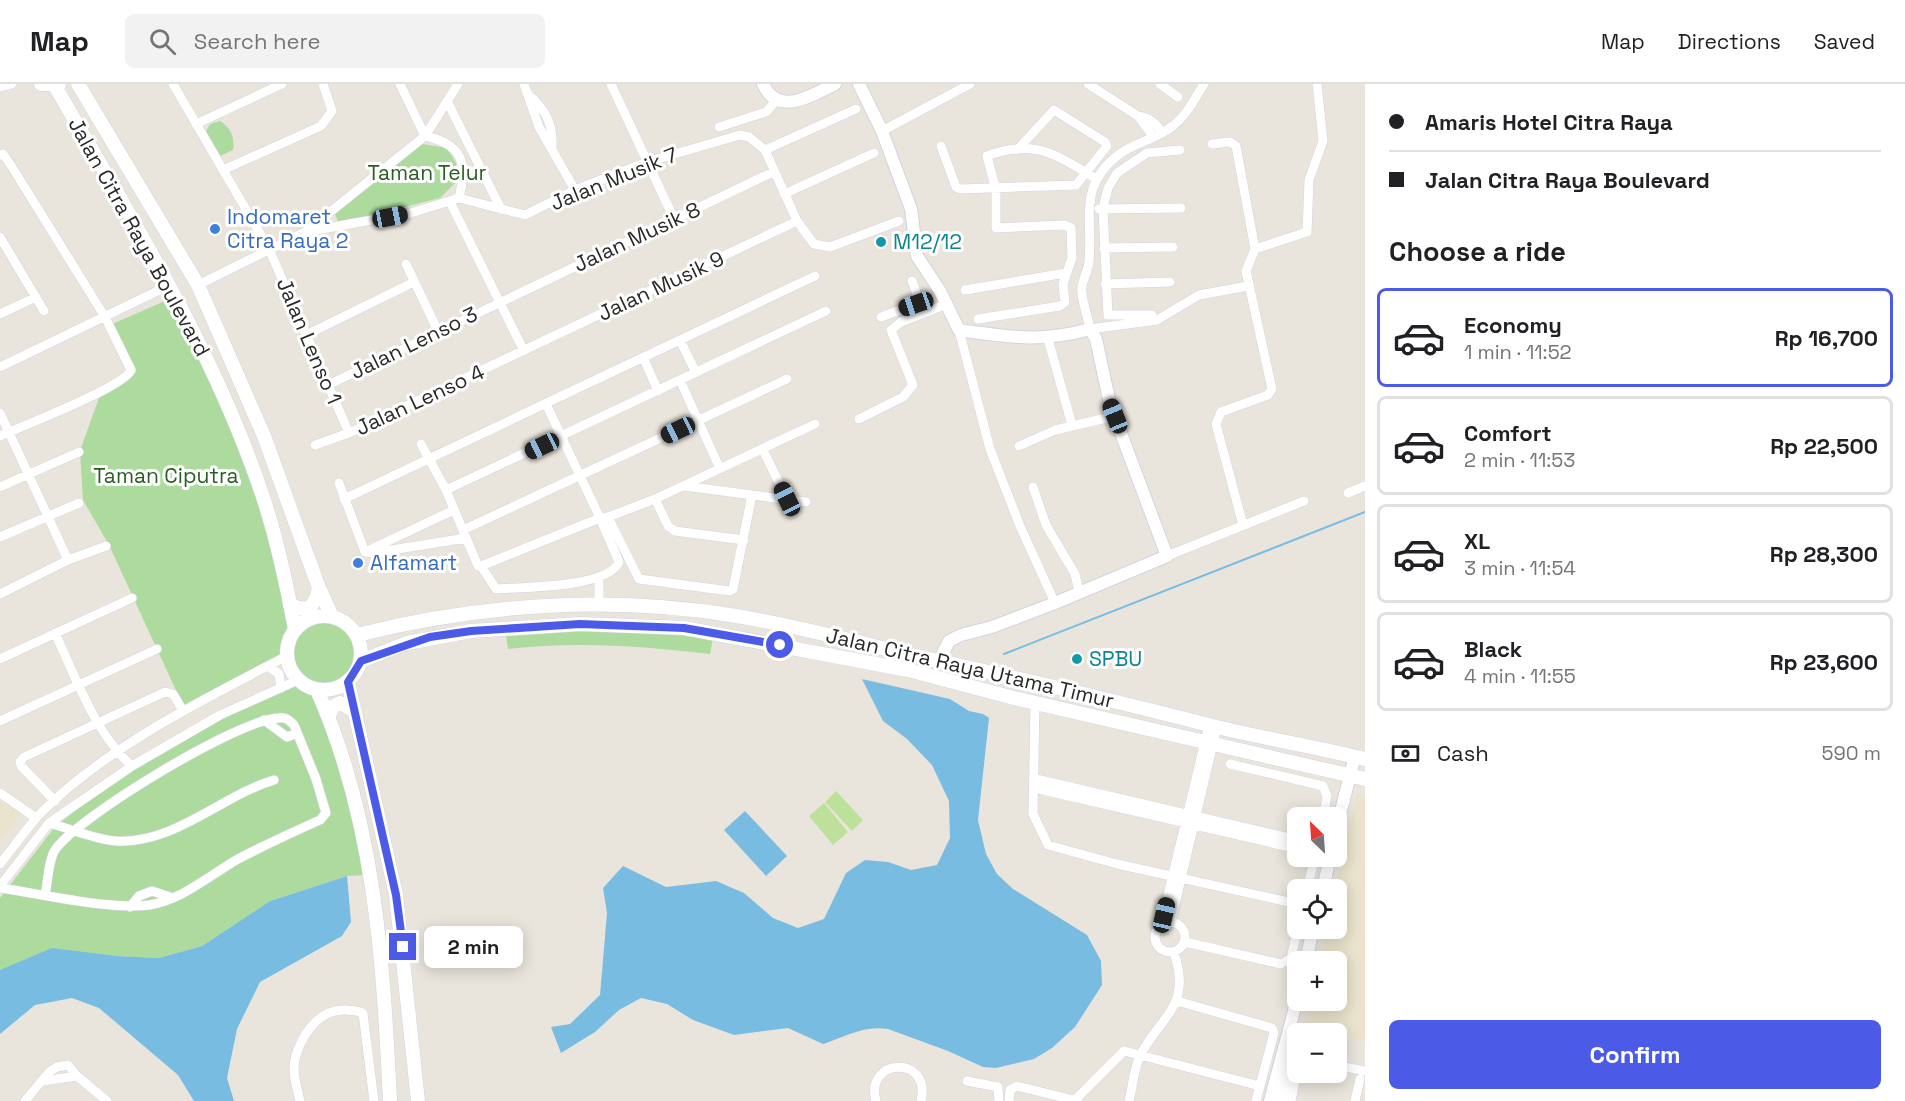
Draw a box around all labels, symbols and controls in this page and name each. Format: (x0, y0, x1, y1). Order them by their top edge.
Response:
search box (125, 14, 545, 68)
text: Map (30, 23, 89, 59)
icon: search (146, 25, 179, 58)
text: Search here (194, 27, 321, 55)
text: Map (1601, 28, 1645, 55)
text: Directions (1678, 28, 1781, 55)
text: Saved (1814, 28, 1875, 55)
text: Amaris Hotel Citra Raya (1425, 108, 1673, 136)
street label: Jalan Citra Raya Boulevard (62, 112, 217, 361)
street label: Jalan Musik 7 (546, 141, 682, 216)
park label: Taman Telur (367, 159, 487, 186)
text: Jalan Citra Raya Boulevard (1425, 166, 1710, 194)
street label: Jalan Musik 8 (569, 195, 704, 278)
place label: Indomaret Citra Raya 2 (227, 203, 348, 254)
car (371, 205, 409, 229)
marker: Indomaret Citra Raya 2 (208, 222, 222, 236)
place label: M12/12 (893, 228, 962, 255)
text: Choose a ride (1389, 234, 1566, 269)
marker: M12/12 (874, 235, 888, 249)
street label: Jalan Musik 9 (593, 245, 728, 327)
street label: Jalan Lenso 1 (271, 274, 348, 408)
car (896, 290, 936, 318)
street label: Jalan Lenso 3 (346, 300, 482, 385)
icon: car (1392, 311, 1446, 365)
text: Economy (1464, 311, 1562, 339)
text: Rp 16,700 (1775, 324, 1878, 352)
text: 1 min · 11:52 (1464, 339, 1572, 365)
street label: Jalan Lenso 4 (351, 358, 488, 441)
car (1100, 396, 1130, 436)
car (658, 414, 698, 446)
icon: car (1392, 419, 1446, 473)
text: Comfort (1464, 419, 1552, 447)
car (522, 430, 562, 462)
text: Rp 22,500 (1770, 432, 1878, 460)
text: 2 min · 11:53 (1464, 447, 1575, 473)
park label: Taman Ciputra (93, 462, 239, 489)
car (771, 479, 803, 519)
icon: car (1392, 527, 1446, 581)
text: XL (1464, 527, 1490, 555)
text: Rp 28,300 (1770, 540, 1878, 568)
place label: Alfamart (370, 549, 457, 576)
text: 3 min · 11:54 (1464, 555, 1576, 581)
marker: Alfamart (351, 556, 365, 570)
street label: Jalan Citra Raya Utama Timur (823, 621, 1117, 714)
route start (766, 631, 793, 658)
icon: car (1392, 635, 1446, 689)
text: Black (1464, 635, 1522, 663)
place label: SPBU (1089, 645, 1142, 672)
text: Rp 23,600 (1770, 648, 1878, 676)
marker: SPBU (1070, 652, 1084, 666)
text: 4 min · 11:55 (1464, 663, 1576, 689)
icon: cash (1389, 737, 1422, 770)
text: Cash (1437, 739, 1489, 767)
text: 590 m (1822, 740, 1881, 766)
north arrow (1287, 807, 1347, 867)
map controls (1287, 807, 1347, 1083)
button: locate (1287, 879, 1347, 939)
car (1151, 895, 1177, 935)
callout: 2 min (424, 926, 523, 968)
route end (389, 933, 416, 960)
text: 2 min (448, 934, 499, 960)
button: + (1287, 951, 1347, 1011)
button: Confirm (1389, 1020, 1881, 1089)
button: − (1287, 1023, 1347, 1083)

